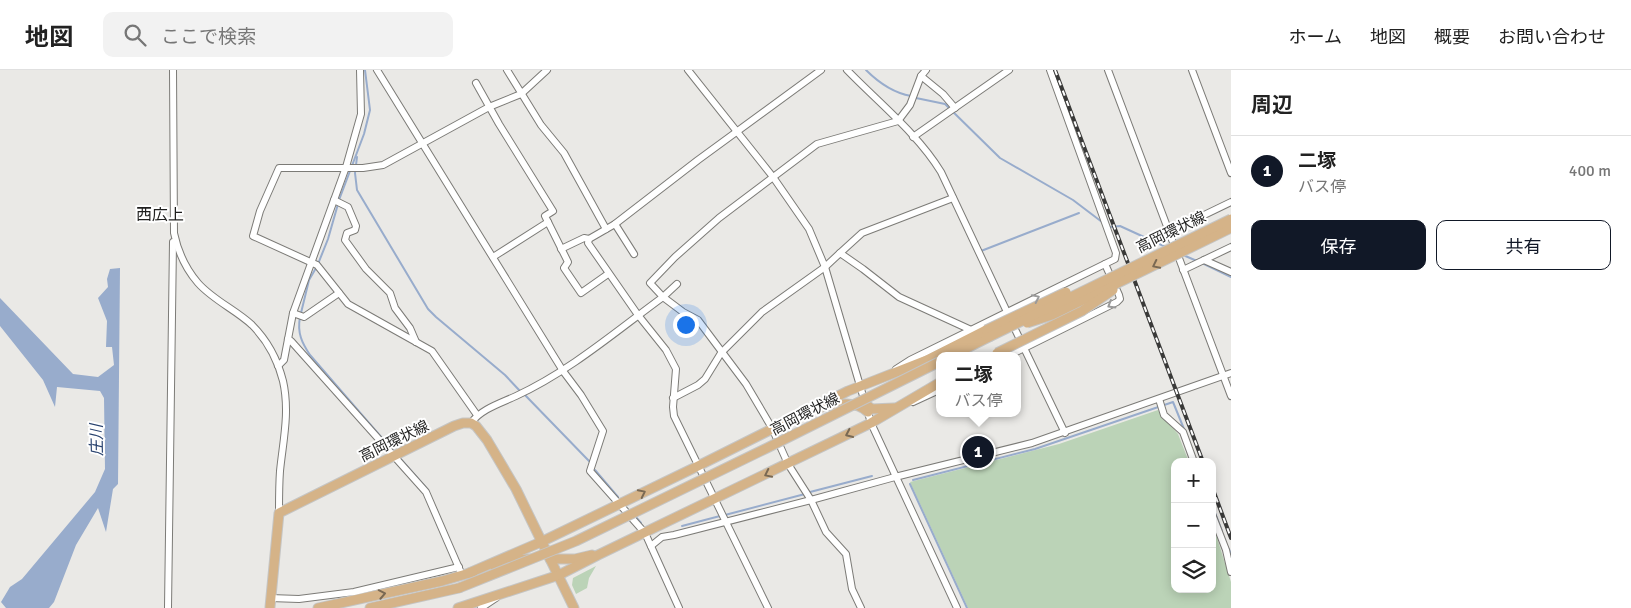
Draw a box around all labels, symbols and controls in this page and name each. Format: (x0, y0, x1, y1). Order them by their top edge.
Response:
search box (103, 12, 453, 57)
icon: search (121, 21, 149, 49)
text: 地図 (25, 22, 73, 52)
text: ここで検索 (161, 25, 256, 49)
text: ホーム (1289, 26, 1342, 48)
text: 地図 (1370, 26, 1406, 48)
text: 概要 (1434, 26, 1470, 48)
text: お問い合わせ (1498, 26, 1606, 48)
text: 周辺 (1251, 92, 1293, 118)
text: 二塚 (1298, 149, 1336, 173)
text: 1 (1263, 161, 1271, 181)
text: 400 m (1569, 161, 1611, 181)
text: バス停 (1298, 177, 1346, 197)
district label: 西広上 (136, 205, 184, 225)
street label: 高岡環状線 (1133, 207, 1209, 257)
button: 保存 (1251, 220, 1426, 270)
button: 共有 (1436, 220, 1611, 270)
one-way arrow (1152, 258, 1161, 268)
one-way arrow (1031, 294, 1040, 304)
one-way arrow (1108, 299, 1117, 309)
your location (673, 312, 699, 338)
popup (936, 352, 1021, 417)
text: 二塚 (954, 363, 993, 387)
street label: 高岡環状線 (767, 389, 843, 439)
text: バス停 (954, 391, 1003, 411)
street label: 高岡環状線 (356, 416, 432, 466)
water label: 庄川 (87, 422, 107, 456)
one-way arrow (845, 427, 854, 438)
pin: 1 (962, 433, 994, 471)
map controls (1171, 458, 1216, 593)
button: + (1171, 458, 1216, 503)
one-way arrow (765, 468, 774, 478)
one-way arrow (637, 488, 646, 499)
button: − (1171, 503, 1216, 548)
button: layers (1171, 548, 1216, 593)
one-way arrow (378, 589, 387, 600)

